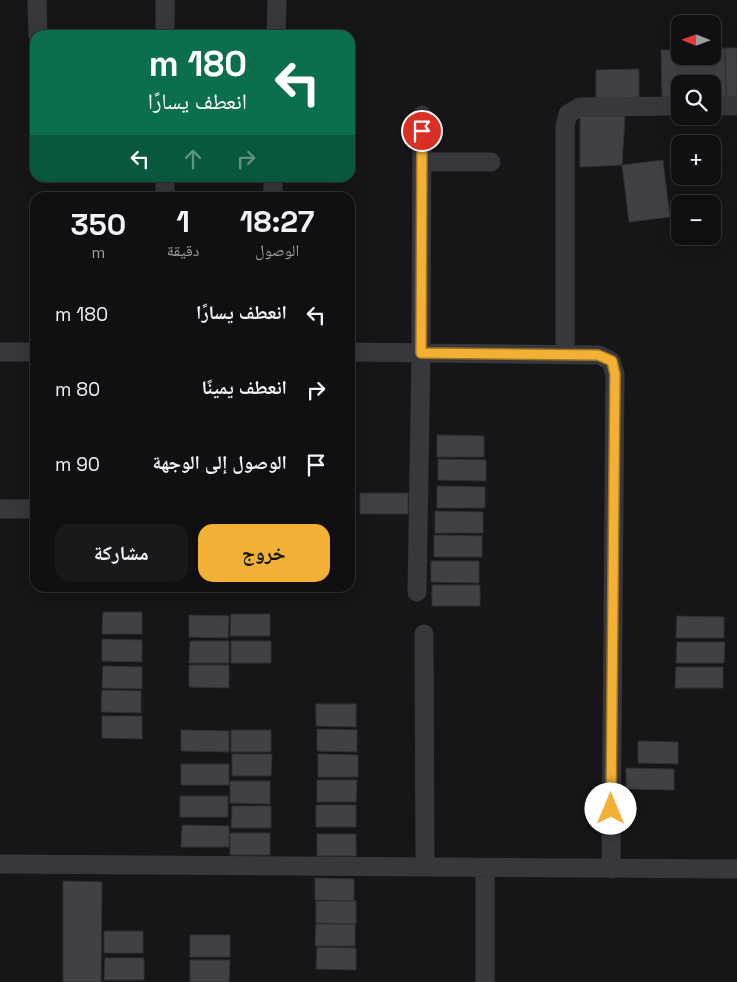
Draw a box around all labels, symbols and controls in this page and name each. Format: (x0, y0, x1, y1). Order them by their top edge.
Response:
north arrow (671, 15, 721, 65)
map controls (671, 15, 721, 245)
text: 180 m (149, 42, 247, 86)
icon: left (265, 50, 330, 115)
button: search (671, 75, 721, 125)
text: انعطف يسارًا (148, 87, 247, 115)
pin (401, 110, 443, 152)
icon: arrive (408, 117, 436, 145)
button: + (671, 135, 721, 185)
icon: left (126, 145, 154, 173)
icon: ahead (179, 145, 207, 173)
icon: right (232, 145, 260, 173)
button: − (671, 195, 721, 245)
text: 1 (176, 202, 190, 241)
text: 18:27 (240, 202, 314, 241)
text: 350 (71, 205, 126, 244)
text: دقيقة (167, 240, 199, 261)
text: الوصول (255, 240, 299, 261)
text: m (92, 242, 105, 263)
text: انعطف يسارًا (196, 300, 287, 325)
icon: left (302, 301, 330, 329)
text: 180 m (55, 302, 108, 327)
text: انعطف يمينًا (202, 375, 287, 400)
icon: right (302, 376, 330, 404)
text: 80 m (55, 377, 100, 402)
text: الوصول إلى الوجهة (152, 450, 287, 475)
icon: arrive (302, 451, 330, 479)
text: 90 m (55, 452, 100, 477)
button: مشاركة (55, 524, 188, 582)
button: خروج (198, 524, 330, 582)
position arrow (584, 782, 636, 834)

